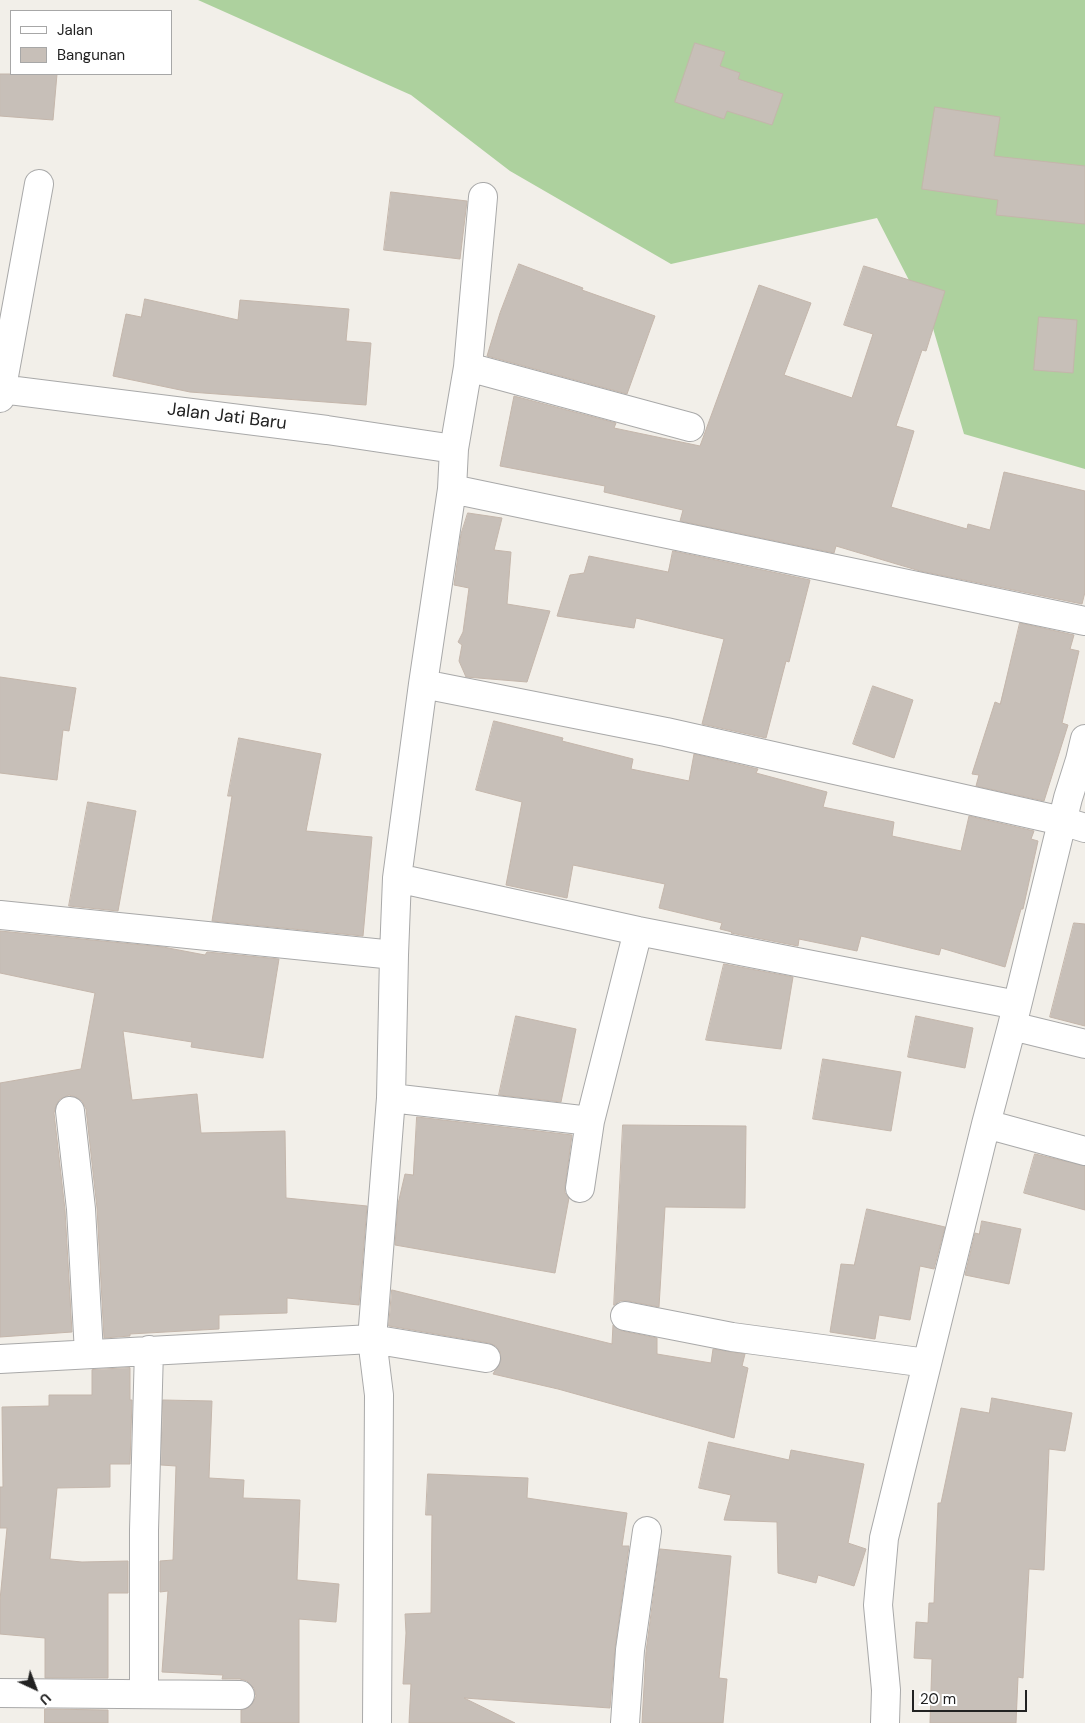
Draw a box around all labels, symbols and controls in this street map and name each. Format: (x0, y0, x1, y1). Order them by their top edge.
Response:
legend (10, 10, 172, 75)
text: Jalan (57, 20, 93, 40)
text: Bangunan (57, 45, 125, 65)
street label: Jalan Jati Baru (166, 399, 288, 435)
north arrow (10, 1663, 60, 1713)
scale bar (915, 1680, 1030, 1712)
text: U (36, 1689, 55, 1709)
text: 20 m (920, 1689, 956, 1709)

